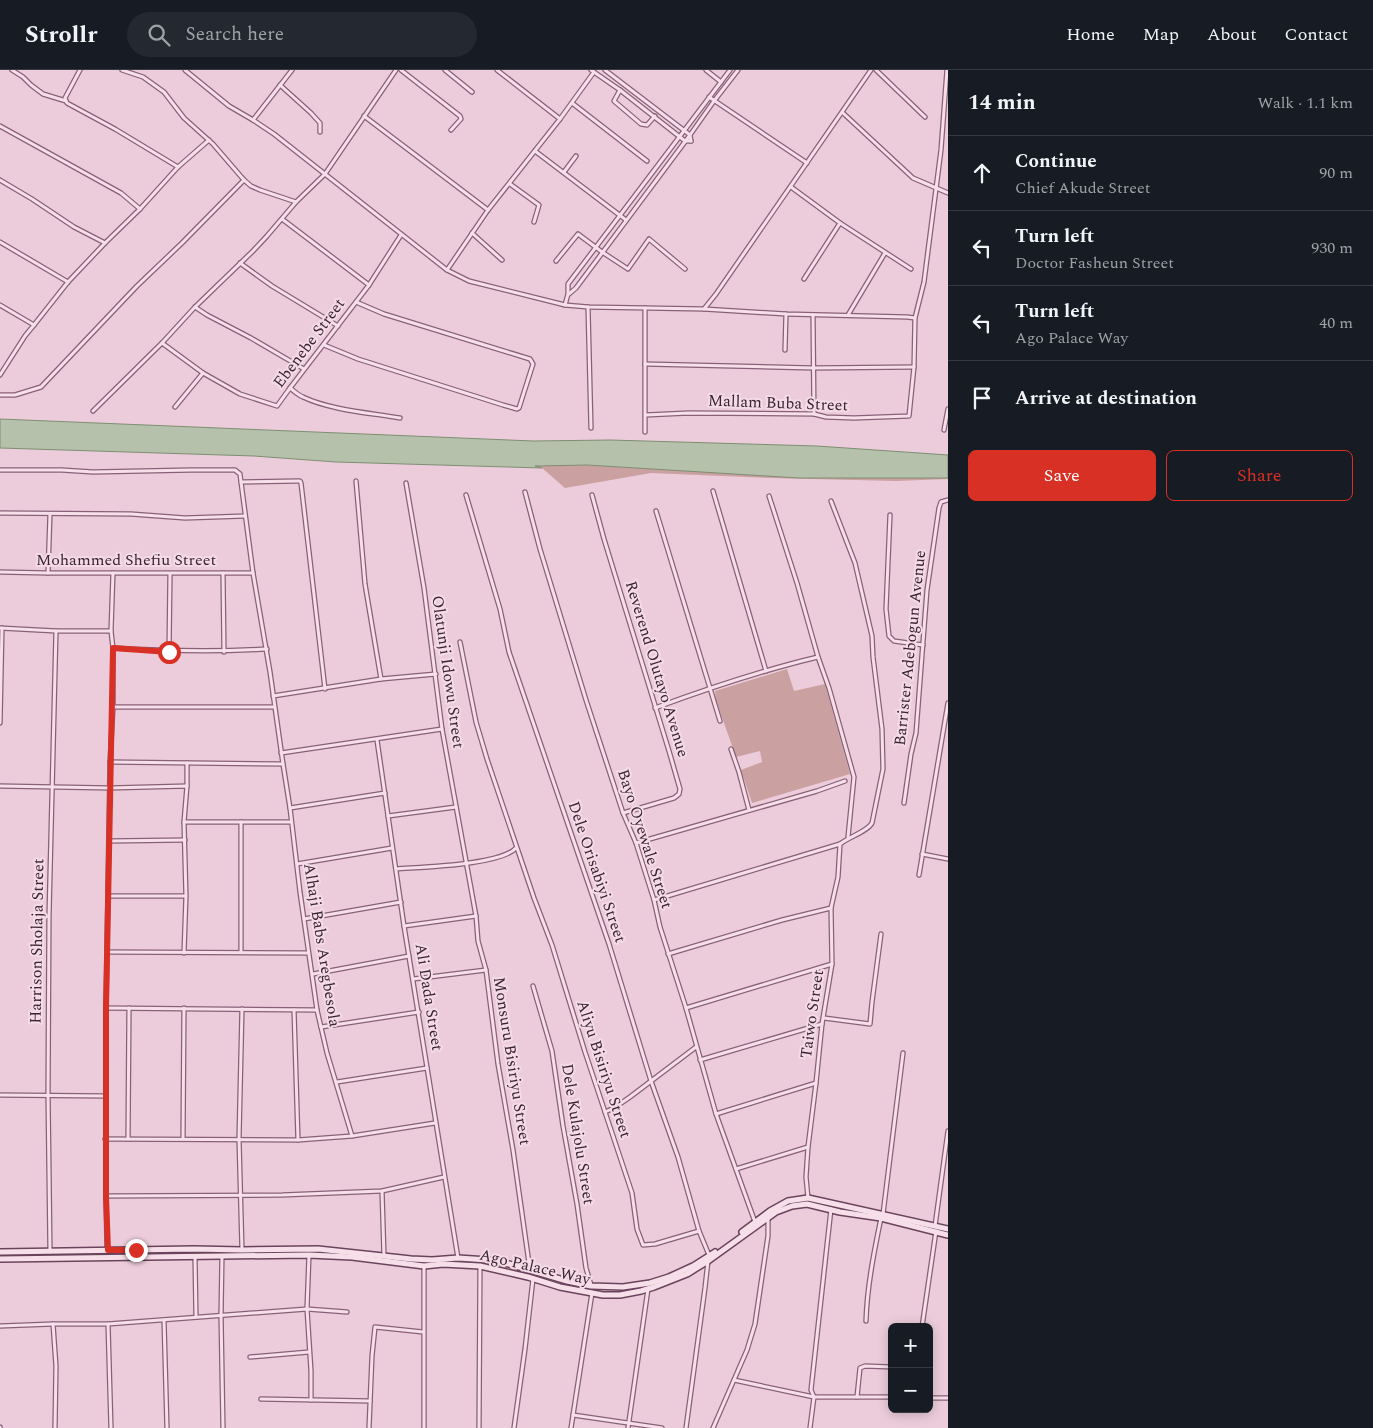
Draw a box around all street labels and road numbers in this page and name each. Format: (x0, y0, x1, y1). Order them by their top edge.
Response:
street label: Ebenebe Street (267, 293, 351, 393)
street label: Mallam Buba Street (707, 389, 849, 417)
street label: Mohammed Shefiu Street (36, 548, 216, 572)
street label: Barrister Adebogun Avenue (888, 549, 932, 747)
street label: Reverend Olutayo Avenue (619, 578, 695, 760)
street label: Olatunji Idowu Street (425, 594, 471, 750)
street label: Bayo Oyewale Street (611, 766, 679, 912)
street label: Dele Orisabiyi Street (562, 798, 633, 946)
street label: Harrison Sholaja Street (24, 858, 50, 1024)
street label: Alhaji Babs Aregbesola (297, 861, 347, 1029)
street label: Ali Dada Street (409, 942, 449, 1053)
street label: Taiwo Street (794, 968, 830, 1060)
street label: Monsuru Bisiriyu Street (487, 975, 537, 1147)
street label: Aliyu Bisiriyu Street (570, 997, 638, 1141)
street label: Dele Kulajolu Street (555, 1062, 601, 1207)
street label: Ago Palace Way (477, 1243, 594, 1292)

